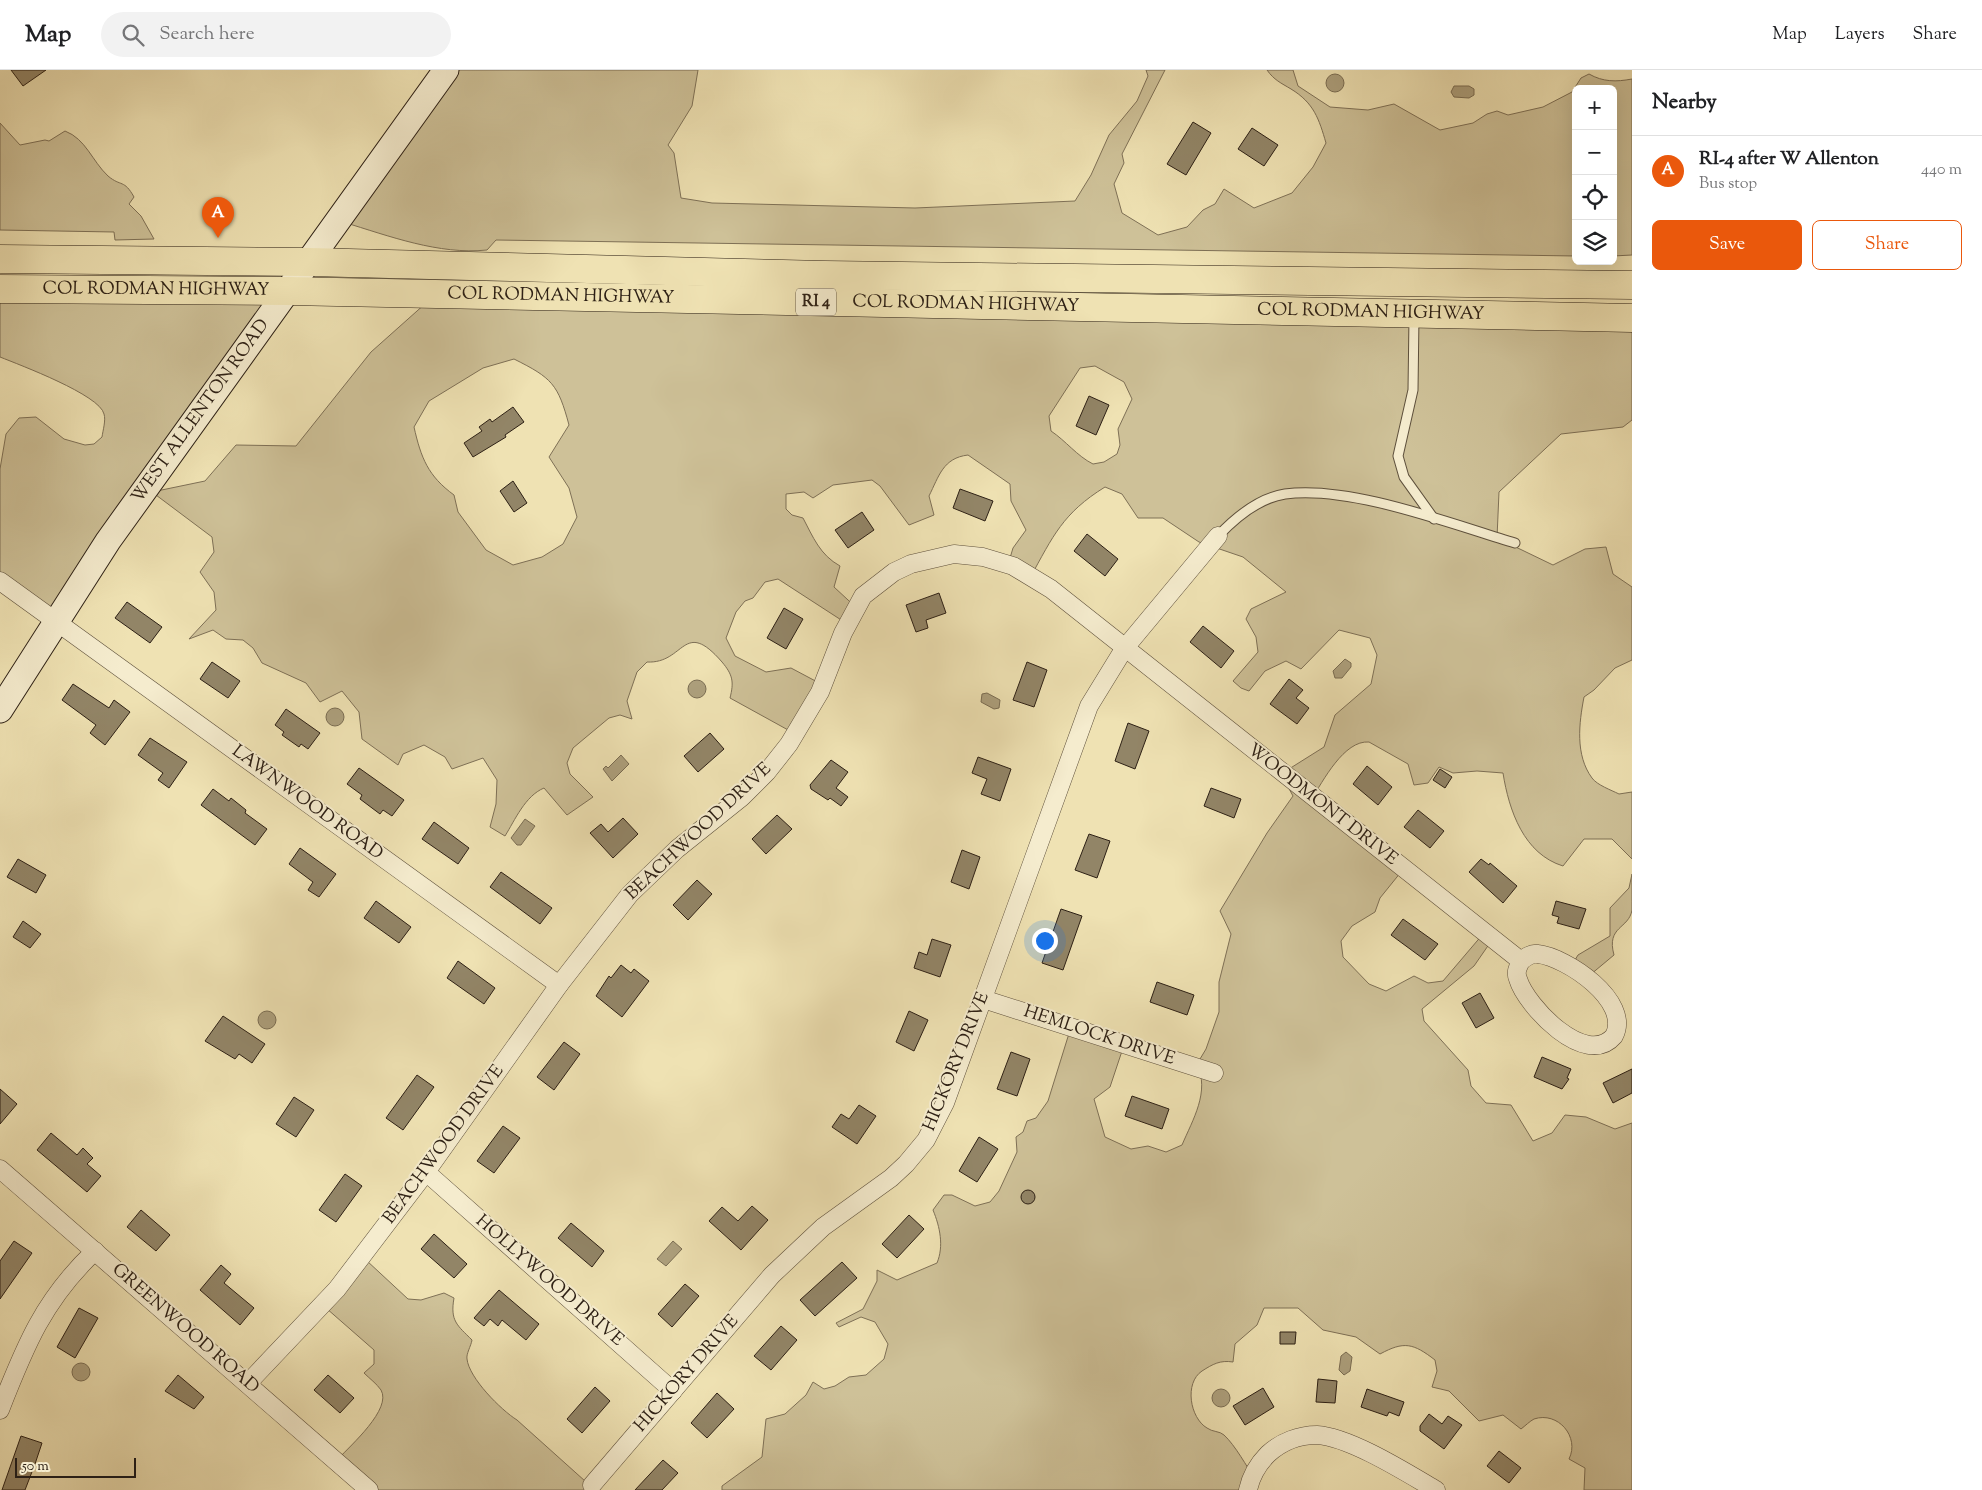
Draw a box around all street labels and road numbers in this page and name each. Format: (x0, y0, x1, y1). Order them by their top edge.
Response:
street label: COL RODMAN HIGHWAY (42, 276, 270, 304)
street label: COL RODMAN HIGHWAY (447, 281, 675, 312)
road number: RI 4 (796, 288, 836, 316)
street label: COL RODMAN HIGHWAY (852, 289, 1080, 320)
street label: COL RODMAN HIGHWAY (1257, 297, 1485, 328)
street label: WEST ALLENTON ROAD (126, 314, 276, 509)
street label: WOODMONT DRIVE (1241, 738, 1403, 872)
street label: LAWNWOOD ROAD (226, 739, 388, 867)
street label: BEACHWOOD DRIVE (620, 757, 778, 907)
street label: HICKORY DRIVE (917, 988, 997, 1135)
street label: HEMLOCK DRIVE (1020, 999, 1178, 1073)
street label: BEACHWOOD DRIVE (377, 1060, 511, 1230)
street label: HOLLYWOOD DRIVE (469, 1209, 629, 1353)
street label: GREENWOOD ROAD (106, 1258, 264, 1400)
street label: HICKORY DRIVE (629, 1310, 745, 1438)

